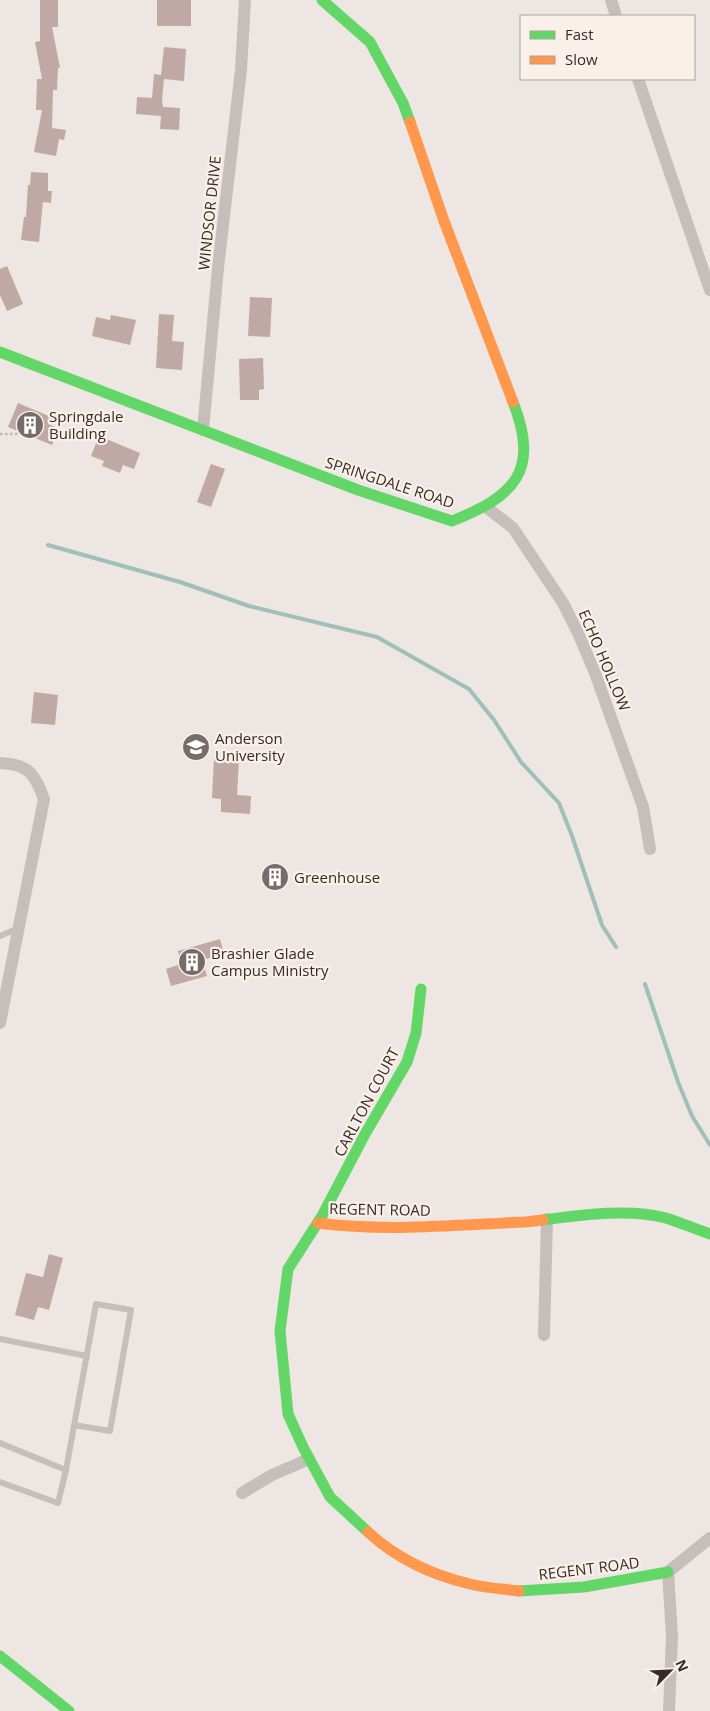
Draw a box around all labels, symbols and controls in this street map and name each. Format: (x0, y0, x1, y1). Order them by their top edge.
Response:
legend (520, 15, 695, 80)
text: Fast (565, 24, 594, 44)
text: Slow (565, 49, 598, 69)
street label: WINDSOR DRIVE (193, 155, 225, 271)
place label: Springdale Building (49, 406, 123, 443)
building icon: Springdale Building (15, 410, 45, 440)
street label: SPRINGDALE ROAD (323, 452, 457, 512)
street label: ECHO HOLLOW (575, 606, 635, 714)
place label: Anderson University (215, 728, 285, 765)
school or university icon: Anderson University (181, 732, 211, 762)
building icon: Greenhouse (260, 862, 290, 892)
place label: Greenhouse (294, 867, 380, 887)
place label: Brashier Glade Campus Ministry (211, 943, 329, 980)
building icon: Brashier Glade Campus Ministry (177, 947, 207, 977)
street label: CARLTON COURT (329, 1043, 404, 1160)
street label: REGENT ROAD (329, 1198, 431, 1220)
street label: REGENT ROAD (537, 1552, 641, 1584)
north arrow (645, 1646, 695, 1696)
text: N (671, 1656, 693, 1675)

